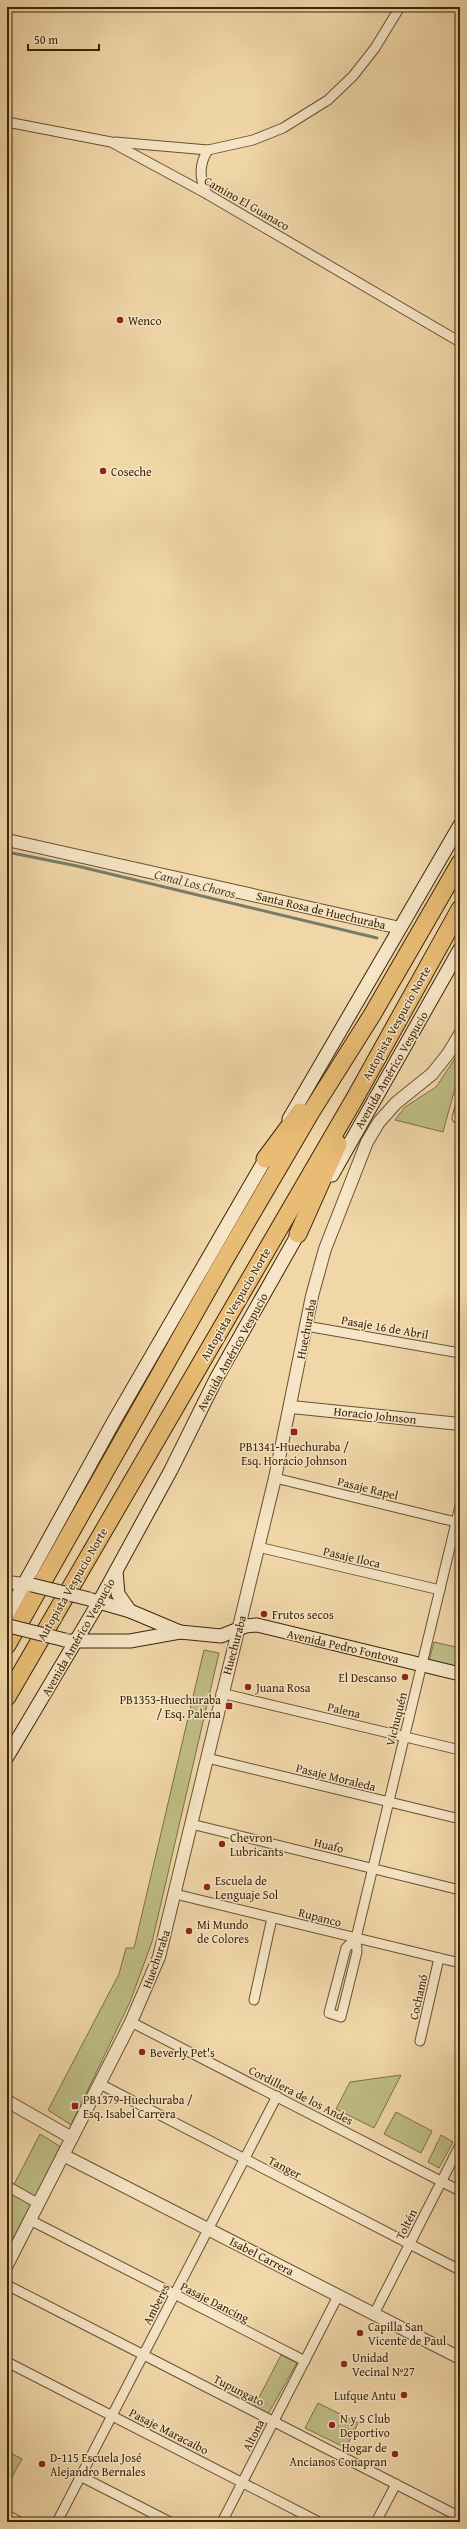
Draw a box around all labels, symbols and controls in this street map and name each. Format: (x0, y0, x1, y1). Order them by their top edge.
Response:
scale bar (28, 26, 99, 52)
text: 50 m (34, 31, 58, 48)
street label: Camino El Guanaco (201, 172, 293, 234)
place label: Wenco (128, 312, 162, 329)
marker: Wenco (115, 315, 125, 325)
place label: Coseche (111, 463, 152, 480)
marker: Coseche (98, 466, 108, 476)
water label: Canal Los Choros (152, 865, 238, 903)
street label: Santa Rosa de Huechuraba (255, 887, 388, 933)
street label: Autopista Vespucio Norte (358, 963, 435, 1083)
street label: Avenida Américo Vespucio (350, 1008, 432, 1132)
street label: Autopista Vespucio Norte (196, 1244, 275, 1364)
street label: Avenida Américo Vespucio (192, 1290, 272, 1414)
street label: Huechuraba (292, 1297, 320, 1360)
street label: Pasaje 16 de Abril (340, 1311, 430, 1343)
street label: Horacio Johnson (333, 1402, 417, 1428)
marker: PB1341-Huechuraba / Esq. Horacio Johnson (289, 1427, 299, 1437)
place label: PB1341-Huechuraba / Esq. Horacio Johnson (239, 1438, 349, 1469)
street label: Pasaje Rapel (336, 1472, 401, 1504)
street label: Autopista Vespucio Norte (33, 1524, 112, 1644)
street label: Pasaje Iloca (322, 1542, 383, 1572)
street label: Avenida Américo Vespucio (37, 1575, 119, 1699)
place label: Frutos secos (272, 1606, 334, 1623)
marker: Frutos secos (259, 1609, 269, 1619)
street label: Huechuraba (218, 1613, 250, 1677)
street label: Avenida Pedro Fontova (285, 1625, 401, 1667)
place label: El Descanso (339, 1669, 397, 1686)
marker: El Descanso (400, 1672, 410, 1682)
place label: Juana Rosa (254, 1679, 311, 1696)
marker: Juana Rosa (243, 1682, 253, 1692)
street label: Vichuquén (381, 1690, 411, 1748)
place label: PB1353-Huechuraba / Esq. Palena (120, 1691, 221, 1722)
street label: Palena (326, 1698, 363, 1722)
marker: PB1353-Huechuraba / Esq. Palena (224, 1701, 234, 1711)
street label: Pasaje Moraleda (294, 1759, 378, 1795)
place label: Chevron Lubricants (230, 1829, 284, 1860)
street label: Huafo (312, 1833, 346, 1857)
marker: Chevron Lubricants (217, 1839, 227, 1849)
place label: Escuela de Lenguaje Sol (215, 1872, 279, 1903)
marker: Escuela de Lenguaje Sol (202, 1882, 212, 1892)
street label: Rupanco (297, 1903, 343, 1931)
place label: Mi Mundo de Colores (197, 1916, 249, 1947)
marker: Mi Mundo de Colores (184, 1926, 194, 1936)
street label: Huechuraba (138, 1927, 174, 1991)
street label: Cochamó (405, 1973, 431, 2021)
place label: Beverly Pet's (150, 2044, 215, 2061)
marker: Beverly Pet's (137, 2047, 147, 2057)
street label: Cordillera de los Andes (246, 2061, 356, 2129)
place label: PB1379-Huechuraba / Esq. Isabel Carrera (83, 2091, 193, 2122)
marker: PB1379-Huechuraba / Esq. Isabel Carrera (70, 2101, 80, 2111)
street label: Tanger (265, 2151, 305, 2183)
street label: Toltén (391, 2205, 421, 2242)
street label: Isabel Carrera (227, 2233, 297, 2280)
street label: Pasaje Dancing (178, 2277, 252, 2327)
street label: Amberes (138, 2280, 174, 2328)
place label: Capilla San Vicente de Paul (368, 2318, 447, 2349)
marker: Capilla San Vicente de Paul (355, 2328, 365, 2338)
place label: Unidad Vecinal Nº27 (352, 2349, 415, 2380)
marker: Unidad Vecinal Nº27 (339, 2359, 349, 2369)
street label: Tupungato (211, 2370, 267, 2410)
place label: Lufque Antu (334, 2387, 397, 2404)
marker: Lufque Antu (399, 2390, 409, 2400)
street label: Pasaje Maracaibo (126, 2404, 212, 2458)
place label: N y S Club Deportivo (340, 2410, 390, 2441)
street label: Altona (238, 2416, 268, 2454)
marker: N y S Club Deportivo (327, 2420, 337, 2430)
place label: Hogar de Ancianos Conapran (290, 2439, 387, 2470)
place label: D-115 Escuela José Alejandro Bernales (50, 2449, 146, 2480)
marker: Hogar de Ancianos Conapran (390, 2449, 400, 2459)
marker: D-115 Escuela José Alejandro Bernales (37, 2459, 47, 2469)

